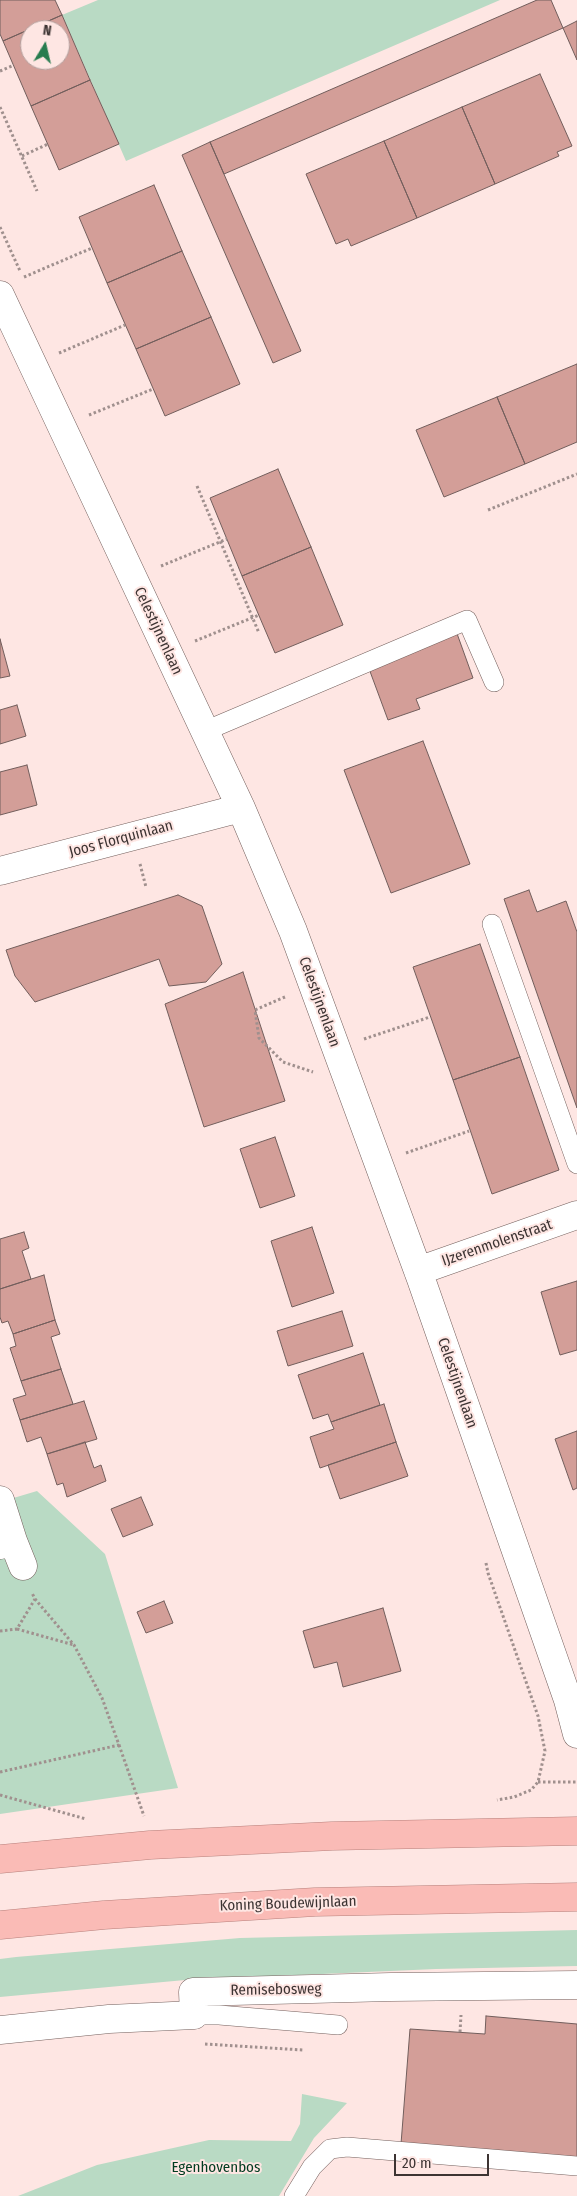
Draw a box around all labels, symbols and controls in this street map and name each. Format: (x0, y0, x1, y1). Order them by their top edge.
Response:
north arrow (20, 20, 70, 70)
text: N (42, 22, 53, 40)
street label: Celestijnenlaan (130, 584, 186, 678)
street label: Joos Florquinlaan (67, 816, 175, 862)
street label: Celestijnenlaan (294, 955, 344, 1049)
street label: IJzerenmolenstraat (439, 1216, 555, 1270)
street label: Celestijnenlaan (433, 1335, 481, 1431)
street label: Koning Boudewijnlaan (219, 1893, 357, 1915)
street label: Remisebosweg (230, 1980, 322, 2000)
scale bar (397, 2144, 492, 2176)
text: 20 m (402, 2154, 432, 2172)
park label: Egenhovenbos (172, 2159, 260, 2177)

